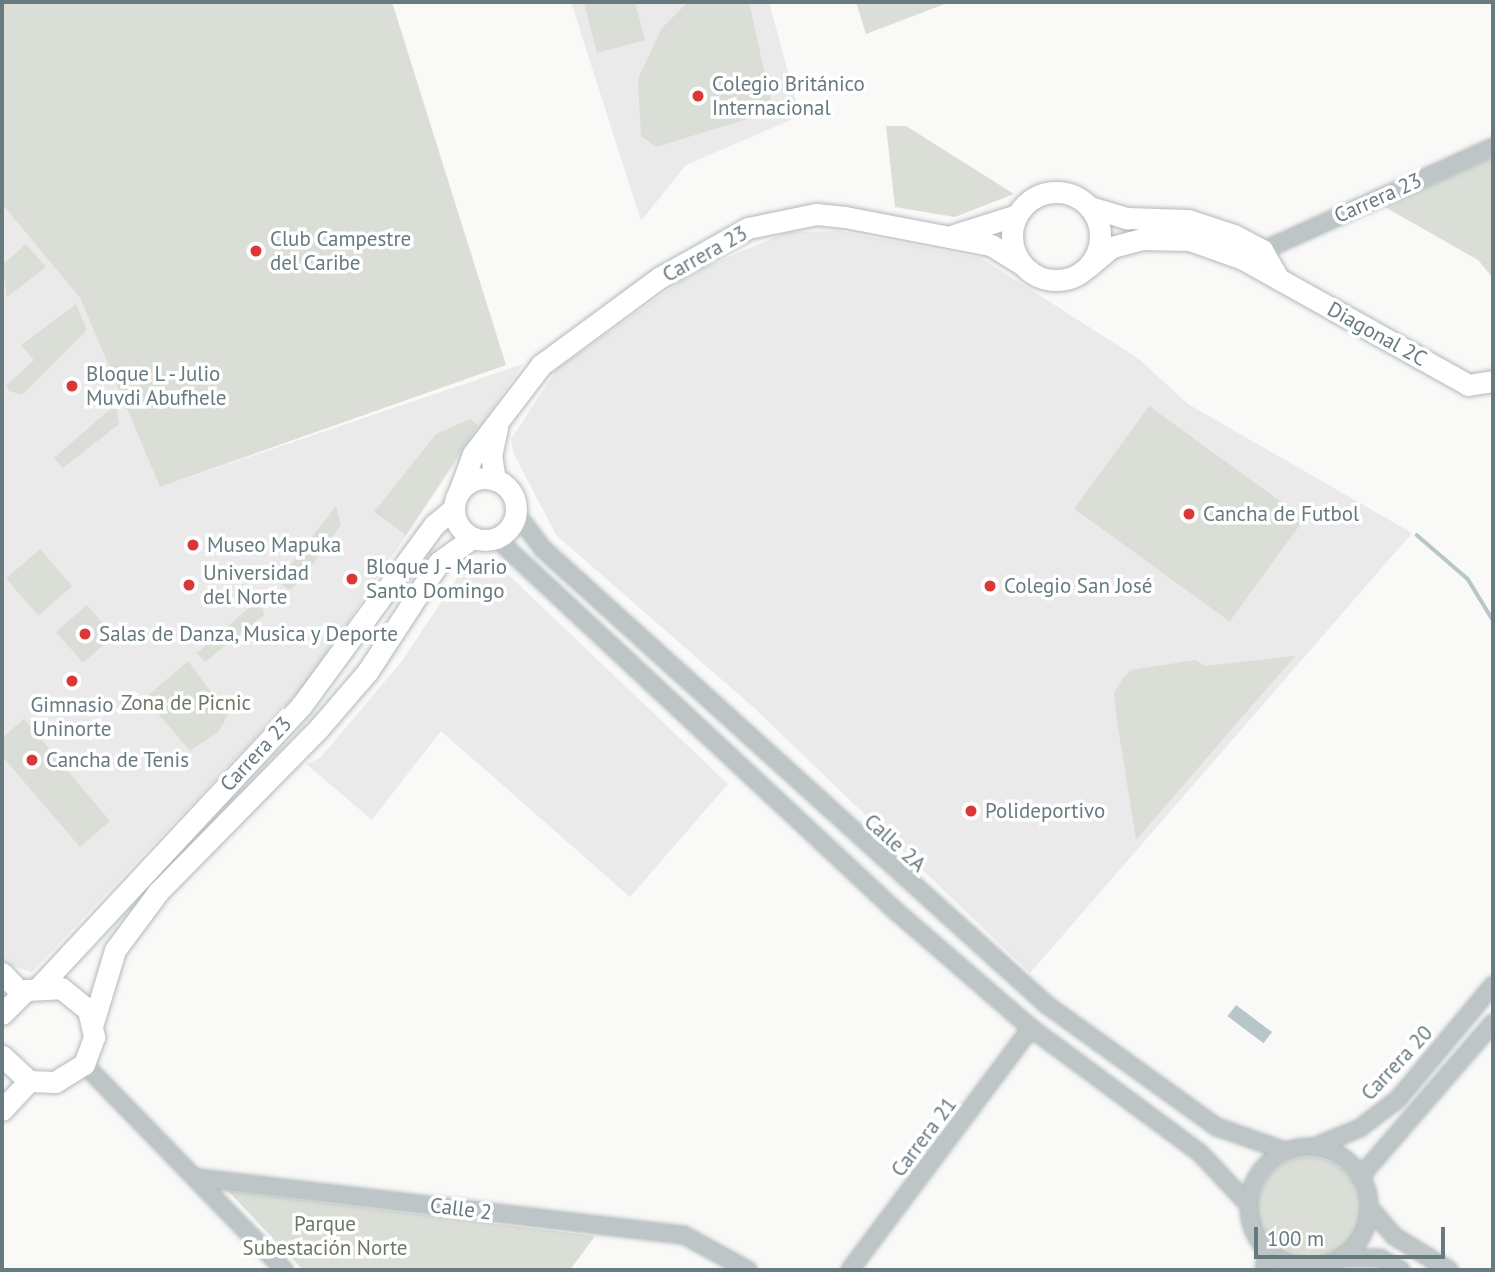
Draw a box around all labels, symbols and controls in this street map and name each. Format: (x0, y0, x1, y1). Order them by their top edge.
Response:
place label: Colegio Británico Internacional (712, 71, 865, 121)
marker: Colegio Británico Internacional (690, 88, 706, 104)
street label: Carrera 23 (1330, 168, 1426, 228)
street label: Carrera 23 (658, 220, 752, 288)
place label: Club Campestre del Caribe (270, 226, 411, 276)
marker: Club Campestre del Caribe (248, 243, 264, 259)
street label: Diagonal 2C (1323, 296, 1431, 372)
place label: Bloque L - Julio Muvdi Abufhele (86, 361, 227, 411)
marker: Bloque L - Julio Muvdi Abufhele (64, 378, 80, 394)
place label: Cancha de Futbol (1203, 501, 1359, 527)
marker: Cancha de Futbol (1181, 506, 1197, 522)
place label: Museo Mapuka (207, 532, 341, 558)
marker: Museo Mapuka (185, 537, 201, 553)
place label: Bloque J - Mario Santo Domingo (366, 554, 510, 604)
place label: Universidad del Norte (203, 560, 309, 610)
marker: Bloque J - Mario Santo Domingo (344, 571, 360, 587)
place label: Colegio San José (1004, 573, 1152, 599)
marker: Universidad del Norte (181, 577, 197, 593)
marker: Colegio San José (982, 578, 998, 594)
place label: Salas de Danza, Musica y Deporte (99, 621, 401, 647)
marker: Salas de Danza, Musica y Deporte (77, 626, 93, 642)
marker: Gimnasio Uninorte (64, 673, 80, 689)
park label: Zona de Picnic (121, 690, 251, 716)
place label: Gimnasio Uninorte (30, 692, 114, 742)
street label: Carrera 23 (215, 711, 297, 797)
place label: Cancha de Tenis (46, 747, 190, 773)
marker: Cancha de Tenis (24, 752, 40, 768)
place label: Polideportivo (985, 798, 1105, 824)
marker: Polideportivo (963, 803, 979, 819)
street label: Calle 2A (859, 809, 931, 877)
street label: Carrera 20 (1356, 1020, 1438, 1106)
street label: Carrera 21 (886, 1092, 962, 1182)
street label: Calle 2 (429, 1193, 493, 1225)
park label: Parque Subestación Norte (242, 1211, 408, 1261)
scale bar (1257, 1212, 1448, 1256)
text: 100 m (1267, 1225, 1324, 1252)

